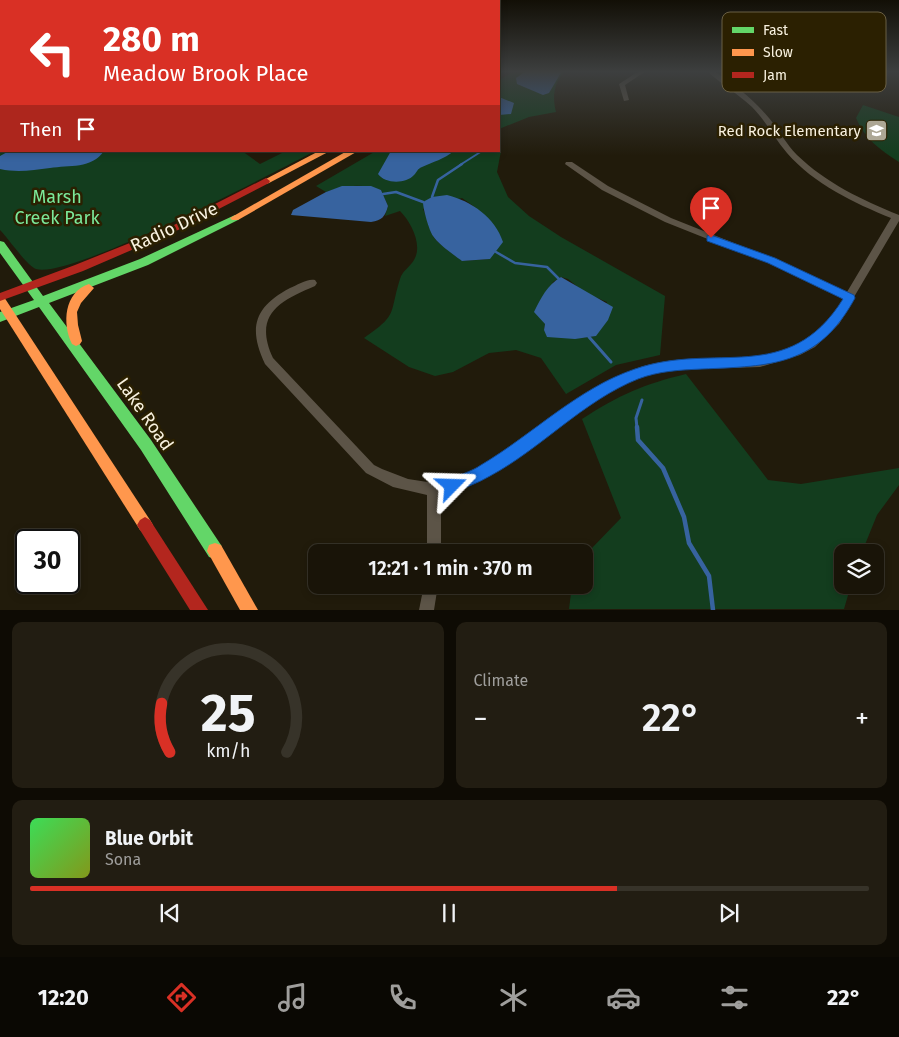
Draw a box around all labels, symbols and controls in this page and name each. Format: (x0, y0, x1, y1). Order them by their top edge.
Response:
legend (722, 12, 886, 92)
text: 280 m (103, 18, 200, 60)
icon: left (20, 20, 85, 85)
text: Fast (763, 22, 789, 39)
text: Slow (763, 44, 793, 61)
text: Meadow Brook Place (103, 60, 308, 87)
text: Jam (763, 67, 787, 84)
icon: arrive (72, 115, 100, 143)
text: Then (20, 118, 62, 141)
school or university icon: Red Rock Elementary (865, 119, 889, 143)
place label: Red Rock Elementary (718, 122, 862, 140)
park label: Marsh Creek Park (14, 186, 100, 229)
pin (690, 187, 732, 238)
icon: arrive (697, 194, 725, 222)
street label: Radio Drive (127, 197, 221, 257)
street label: Lake Road (112, 373, 178, 455)
position arrow (425, 459, 477, 511)
speed limit sign: 30 (15, 529, 80, 594)
map controls (834, 544, 884, 594)
button: layers (834, 544, 884, 594)
text: 12:21 · 1 min · 370 m (368, 557, 533, 580)
text: Climate (474, 671, 528, 690)
text: 25 (200, 682, 255, 745)
text: 22° (642, 695, 701, 741)
text: − (474, 702, 488, 735)
text: + (855, 702, 869, 735)
text: km/h (206, 740, 250, 762)
text: Blue Orbit (105, 827, 193, 850)
text: Sona (105, 850, 141, 869)
icon: previous (156, 899, 184, 927)
icon: pause (435, 899, 463, 927)
icon: next (715, 899, 743, 927)
icon: directions (164, 980, 199, 1015)
icon: music (275, 980, 310, 1015)
icon: phone (385, 980, 420, 1015)
icon: climate (496, 980, 531, 1015)
icon: car (606, 980, 641, 1015)
icon: filters (717, 980, 752, 1015)
text: 12:20 (38, 984, 89, 1011)
text: 22° (827, 984, 861, 1011)

